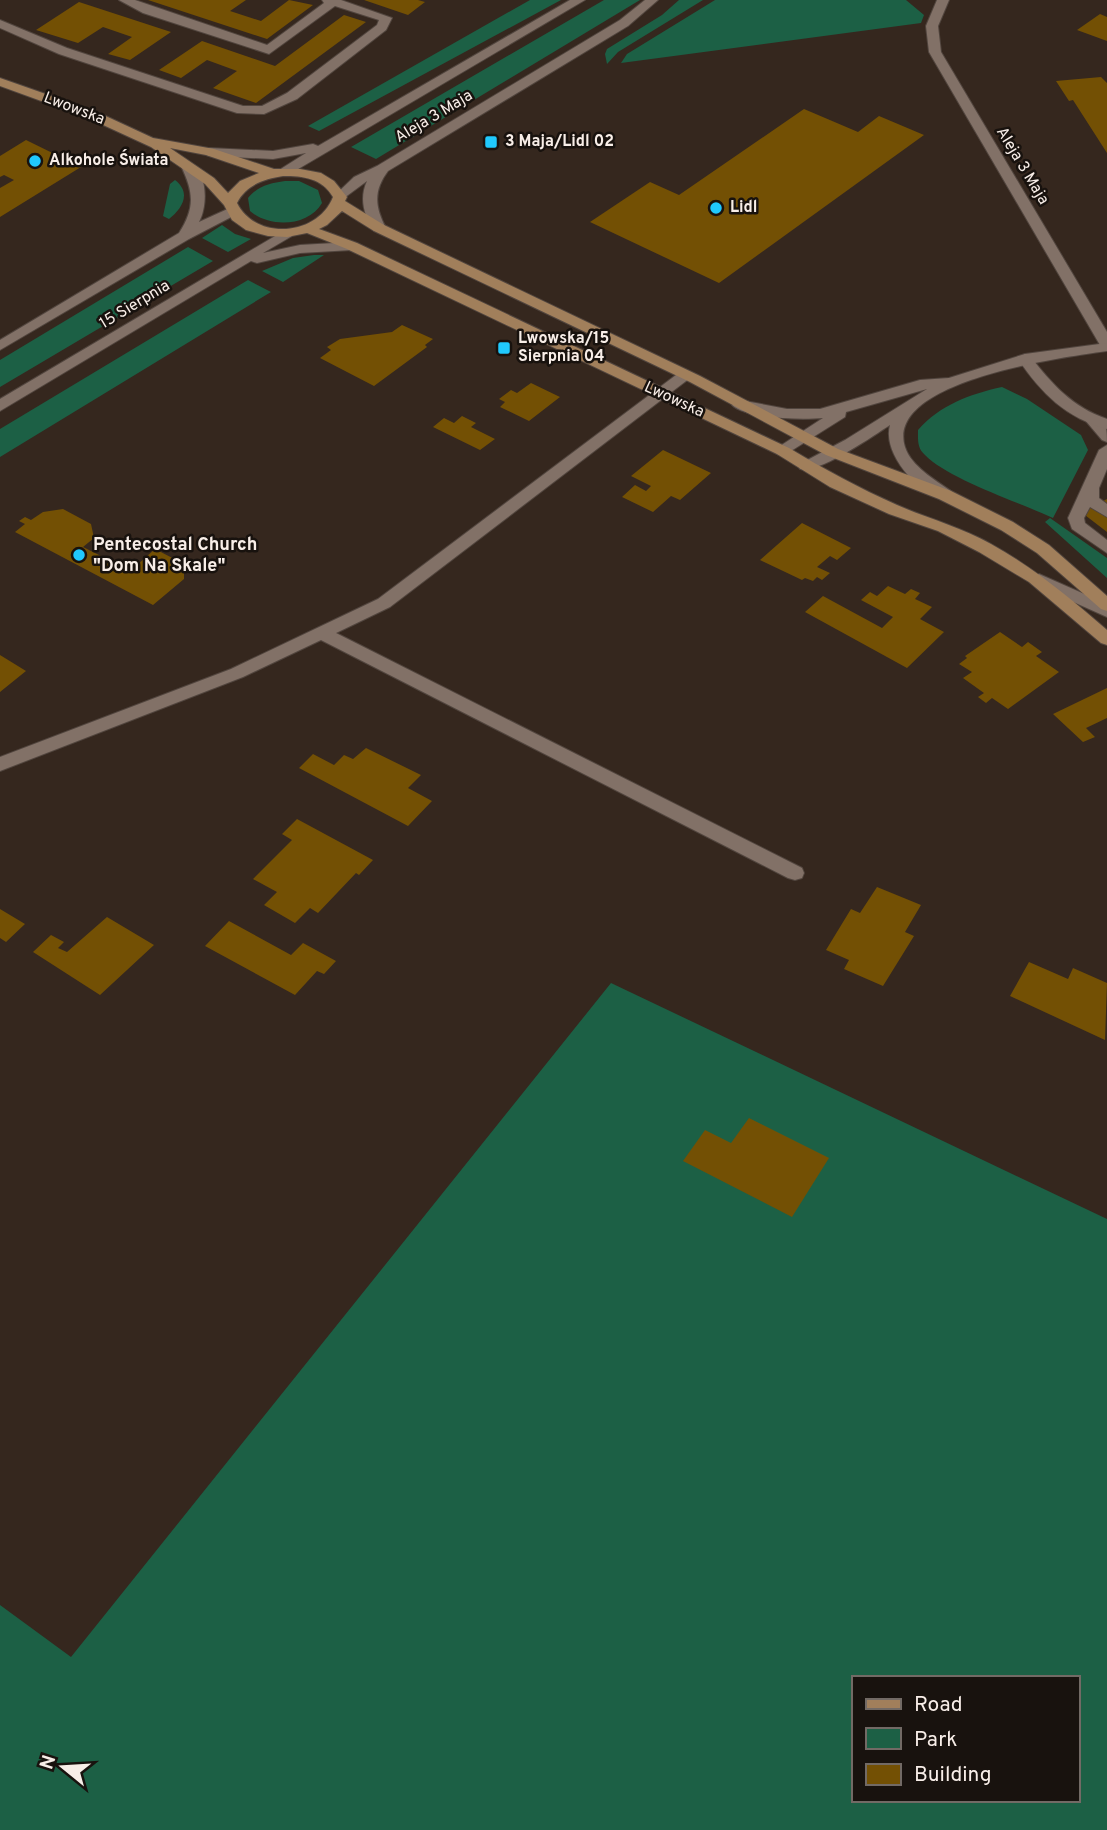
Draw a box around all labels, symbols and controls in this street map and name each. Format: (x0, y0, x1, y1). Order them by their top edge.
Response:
street label: Aleja 3 Maja (392, 86, 476, 148)
street label: Lwowska (41, 88, 107, 130)
street label: Aleja 3 Maja (991, 124, 1053, 208)
place label: 3 Maja/Lidl 02 (505, 132, 614, 152)
marker: 3 Maja/Lidl 02 (483, 134, 499, 150)
place label: Alkohole Świata (49, 149, 168, 171)
marker: Alkohole Świata (27, 153, 43, 169)
place label: Lidl (730, 198, 757, 218)
marker: Lidl (708, 200, 724, 216)
street label: 15 Sierpnia (96, 276, 174, 334)
place label: Lwowska/15 Sierpnia 04 (518, 329, 609, 367)
marker: Lwowska/15 Sierpnia 04 (496, 340, 512, 356)
street label: Lwowska (641, 377, 707, 423)
place label: Pentecostal Church "Dom Na Skale" (93, 534, 257, 578)
marker: Pentecostal Church "Dom Na Skale" (71, 547, 87, 563)
legend (852, 1676, 1079, 1802)
text: Road (914, 1692, 963, 1719)
text: Park (914, 1727, 957, 1754)
north arrow (28, 1732, 98, 1802)
text: N (35, 1752, 62, 1773)
text: Building (914, 1762, 992, 1789)

